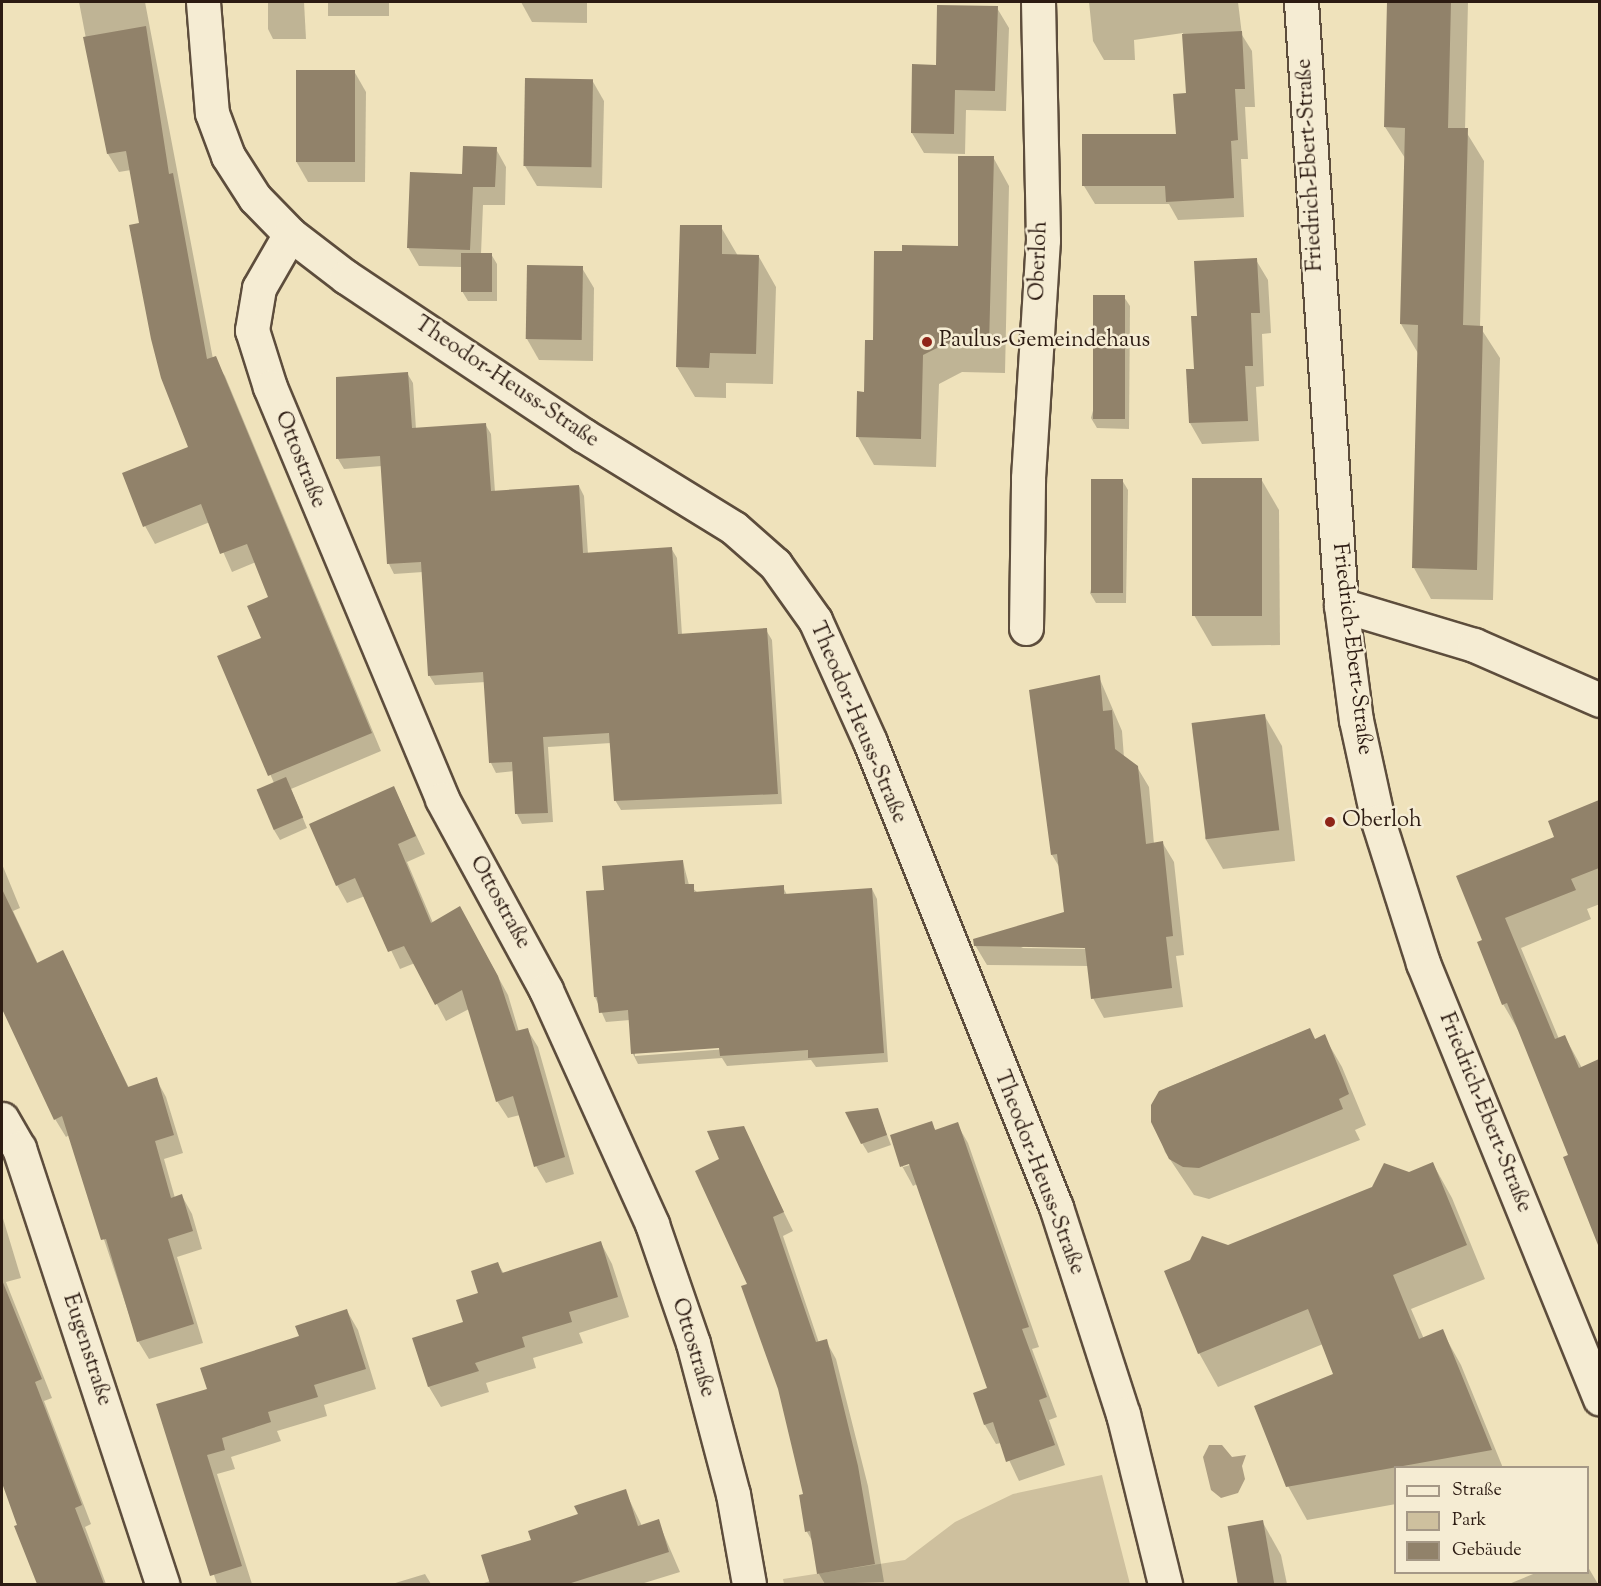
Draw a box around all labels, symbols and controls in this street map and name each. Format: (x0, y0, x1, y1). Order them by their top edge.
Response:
street label: Friedrich-Ebert-Straße (1292, 58, 1330, 272)
street label: Oberloh (1025, 221, 1055, 301)
street label: Theodor-Heuss-Straße (409, 312, 603, 454)
place label: Paulus-Gemeindehaus (939, 329, 1150, 355)
marker: Paulus-Gemeindehaus (920, 335, 934, 349)
street label: Ottostraße (268, 408, 330, 512)
street label: Friedrich-Ebert-Straße (1325, 542, 1377, 756)
street label: Theodor-Heuss-Straße (803, 618, 911, 828)
place label: Oberloh (1342, 809, 1422, 835)
marker: Oberloh (1323, 815, 1337, 829)
street label: Ottostraße (463, 852, 535, 954)
street label: Friedrich-Ebert-Straße (1432, 1009, 1536, 1217)
street label: Theodor-Heuss-Straße (987, 1067, 1089, 1279)
street label: Eugenstraße (55, 1291, 117, 1409)
street label: Ottostraße (664, 1295, 720, 1401)
legend (1394, 1466, 1589, 1574)
text: Straße (1452, 1478, 1502, 1504)
text: Park (1452, 1508, 1486, 1534)
text: Gebäude (1452, 1538, 1522, 1564)

